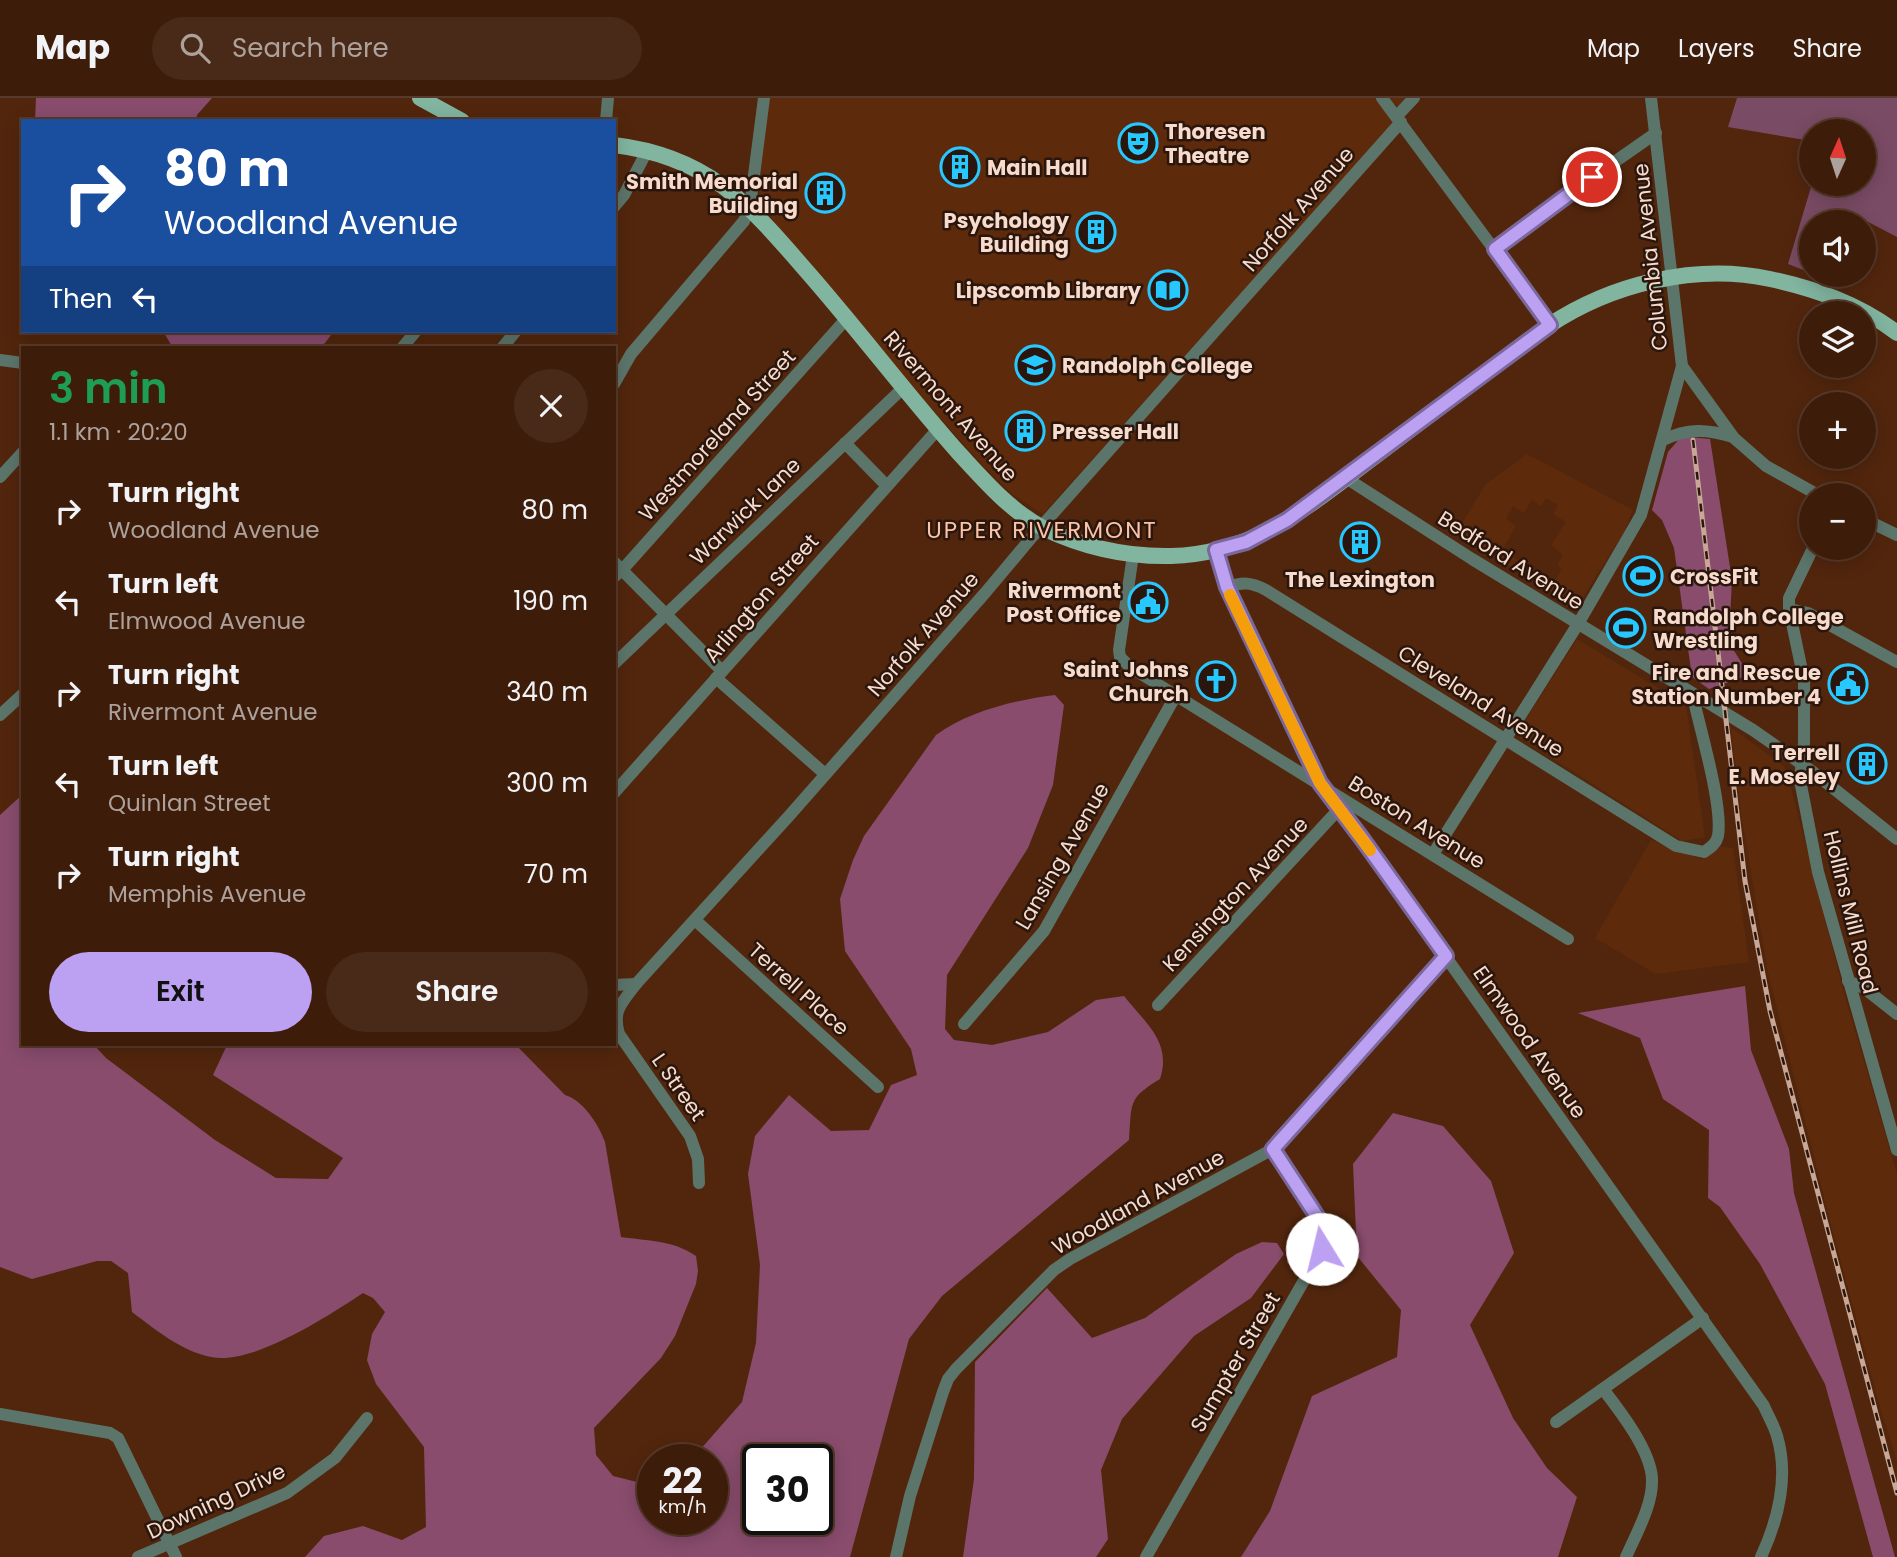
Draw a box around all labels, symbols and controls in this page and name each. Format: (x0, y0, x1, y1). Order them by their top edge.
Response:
search box (152, 17, 642, 80)
text: Map (35, 24, 110, 71)
icon: search (176, 29, 214, 67)
text: Search here (232, 30, 389, 66)
text: Map (1587, 32, 1640, 65)
text: Layers (1678, 32, 1754, 65)
text: Share (1792, 32, 1862, 65)
place label: Thoresen Theatre (1165, 117, 1266, 170)
north arrow (1799, 119, 1876, 196)
map controls (1799, 119, 1876, 560)
theatre icon: Thoresen Theatre (1117, 122, 1159, 164)
text: 80 m (164, 135, 290, 203)
street label: Norfolk Avenue (1236, 140, 1360, 278)
building icon: Main Hall (939, 146, 981, 188)
icon: right (49, 147, 140, 238)
pin (1562, 147, 1622, 207)
place label: Main Hall (987, 153, 1087, 182)
icon: arrive (1573, 158, 1611, 196)
street label: Columbia Avenue (1626, 162, 1674, 352)
place label: Smith Memorial Building (626, 167, 798, 220)
building icon: Smith Memorial Building (804, 172, 846, 214)
text: Woodland Avenue (164, 200, 458, 245)
place label: Psychology Building (944, 206, 1070, 259)
button: sound (1799, 210, 1876, 287)
building icon: Psychology Building (1075, 211, 1117, 253)
library icon: Lipscomb Library (1147, 269, 1189, 311)
place label: Lipscomb Library (956, 276, 1142, 305)
icon: left (126, 280, 164, 318)
text: Then (49, 281, 112, 317)
button: layers (1799, 301, 1876, 378)
street label: Rivermont Avenue (877, 324, 1025, 488)
street label: Westmoreland Street (632, 343, 802, 527)
school or university icon: Randolph College (1014, 344, 1056, 386)
place label: Randolph College (1062, 351, 1253, 380)
text: 3 min (49, 359, 168, 418)
button: close (514, 369, 588, 443)
button: + (1799, 392, 1876, 469)
building icon: Presser Hall (1004, 410, 1046, 452)
text: 1.1 km · 20:20 (49, 416, 188, 448)
place label: Presser Hall (1052, 417, 1179, 446)
street label: Warwick Lane (683, 451, 807, 571)
text: Turn right (108, 475, 240, 511)
button: − (1799, 483, 1876, 560)
icon: right (49, 492, 87, 530)
text: 80 m (522, 492, 588, 528)
street label: Bedford Avenue (1433, 503, 1589, 617)
text: Woodland Avenue (108, 514, 319, 546)
district label: UPPER RIVERMONT (926, 514, 1158, 546)
building icon: The Lexington (1339, 521, 1381, 563)
street label: Arlington Street (697, 528, 825, 668)
sports icon: CrossFit (1622, 555, 1664, 597)
place label: CrossFit (1670, 562, 1758, 591)
street label: Norfolk Avenue (861, 565, 985, 703)
place label: The Lexington (1285, 565, 1435, 594)
text: Turn left (108, 566, 219, 602)
place label: Rivermont Post Office (1006, 576, 1121, 629)
public building icon: Rivermont Post Office (1127, 581, 1169, 623)
icon: left (49, 583, 87, 621)
text: 190 m (513, 583, 588, 619)
place label: Randolph College Wrestling (1653, 602, 1844, 655)
text: Elmwood Avenue (108, 605, 306, 637)
sports icon: Randolph College Wrestling (1605, 607, 1647, 649)
street label: Cleveland Avenue (1392, 638, 1570, 764)
place label: Saint Johns Church (1063, 655, 1189, 708)
text: Turn right (108, 657, 240, 693)
place label: Fire and Rescue Station Number 4 (1632, 658, 1821, 711)
church icon: Saint Johns Church (1195, 660, 1237, 702)
public building icon: Fire and Rescue Station Number 4 (1827, 663, 1869, 705)
icon: right (49, 674, 87, 712)
text: 340 m (506, 674, 588, 710)
text: Rivermont Avenue (108, 696, 317, 728)
place label: Terrell E. Moseley (1729, 738, 1841, 791)
building icon: Terrell E. Moseley (1846, 743, 1888, 785)
text: Turn left (108, 748, 219, 784)
icon: left (49, 765, 87, 803)
text: 300 m (506, 765, 588, 801)
street label: Boston Avenue (1343, 768, 1491, 876)
street label: Lansing Avenue (1008, 777, 1116, 935)
text: Quinlan Street (108, 787, 271, 819)
street label: Kensington Avenue (1156, 810, 1314, 978)
street label: Hollins Mill Road (1817, 827, 1885, 997)
text: Turn right (108, 839, 240, 875)
icon: right (49, 856, 87, 894)
text: 70 m (524, 856, 588, 892)
text: Memphis Avenue (108, 878, 306, 910)
street label: Terrell Place (742, 936, 856, 1042)
button: Exit (49, 952, 312, 1032)
button: Share (326, 952, 588, 1032)
street label: Elmwood Avenue (1466, 960, 1594, 1124)
street label: L Street (645, 1047, 713, 1127)
street label: Woodland Avenue (1047, 1143, 1229, 1261)
position arrow (1285, 1212, 1359, 1286)
street label: Sumpter Street (1183, 1287, 1287, 1437)
speed limit sign: 30 (742, 1444, 833, 1535)
street label: Downing Drive (142, 1456, 290, 1546)
text: 22 (663, 1456, 702, 1505)
text: km/h (659, 1494, 706, 1519)

